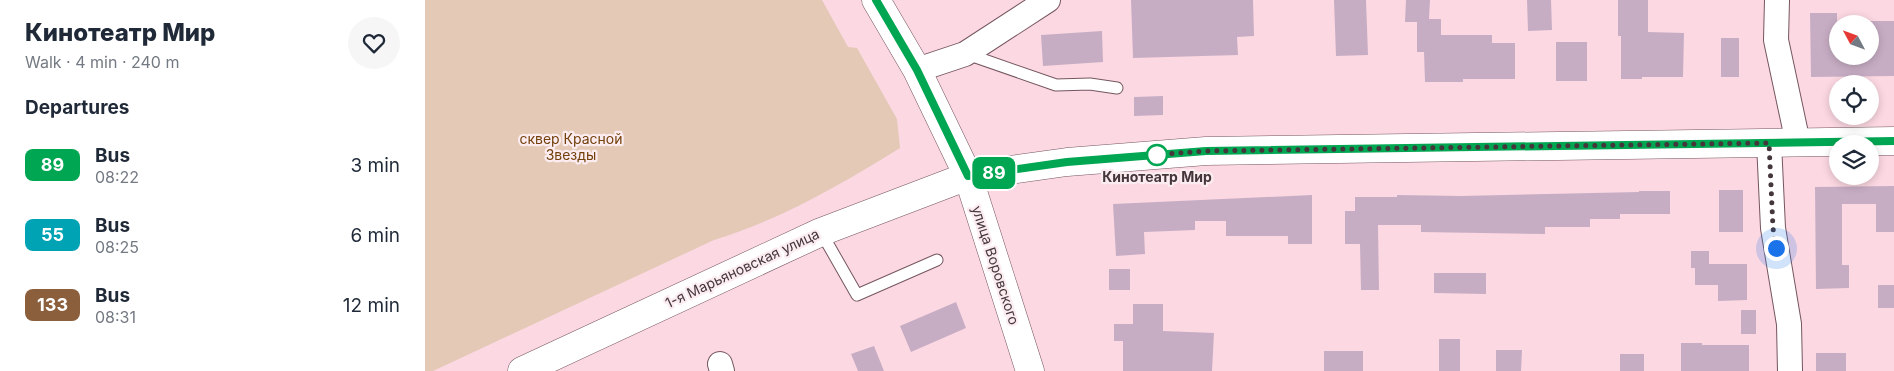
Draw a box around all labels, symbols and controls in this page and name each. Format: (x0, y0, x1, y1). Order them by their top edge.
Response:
north arrow (1829, 15, 1879, 65)
map controls (1829, 15, 1879, 185)
button: heart (348, 17, 400, 69)
text: Кинотеатр Мир (25, 18, 215, 47)
text: Walk · 4 min · 240 m (25, 52, 179, 72)
button: locate (1829, 75, 1879, 125)
text: Departures (25, 96, 129, 119)
park label: сквер Красной Звезды (519, 130, 623, 163)
button: layers (1829, 135, 1879, 185)
text: Bus (95, 144, 130, 167)
marker: Кинотеатр Мир (1146, 144, 1168, 166)
text: 89 (41, 154, 64, 175)
text: 3 min (350, 154, 400, 177)
line badge: 89 (971, 157, 1017, 189)
text: 89 (982, 162, 1006, 183)
text: 08:22 (95, 167, 139, 187)
place label: Кинотеатр Мир (1102, 168, 1212, 185)
street label: улица Воровского (969, 203, 1023, 327)
text: Bus (95, 214, 130, 237)
text: 55 (41, 224, 64, 245)
text: 6 min (350, 224, 400, 247)
street label: 1-я Марьяновская улица (662, 225, 822, 311)
your location (1764, 236, 1789, 261)
text: 08:25 (95, 237, 139, 257)
text: Bus (95, 284, 130, 307)
text: 133 (37, 294, 68, 315)
text: 12 min (343, 294, 400, 317)
text: 08:31 (95, 307, 136, 327)

